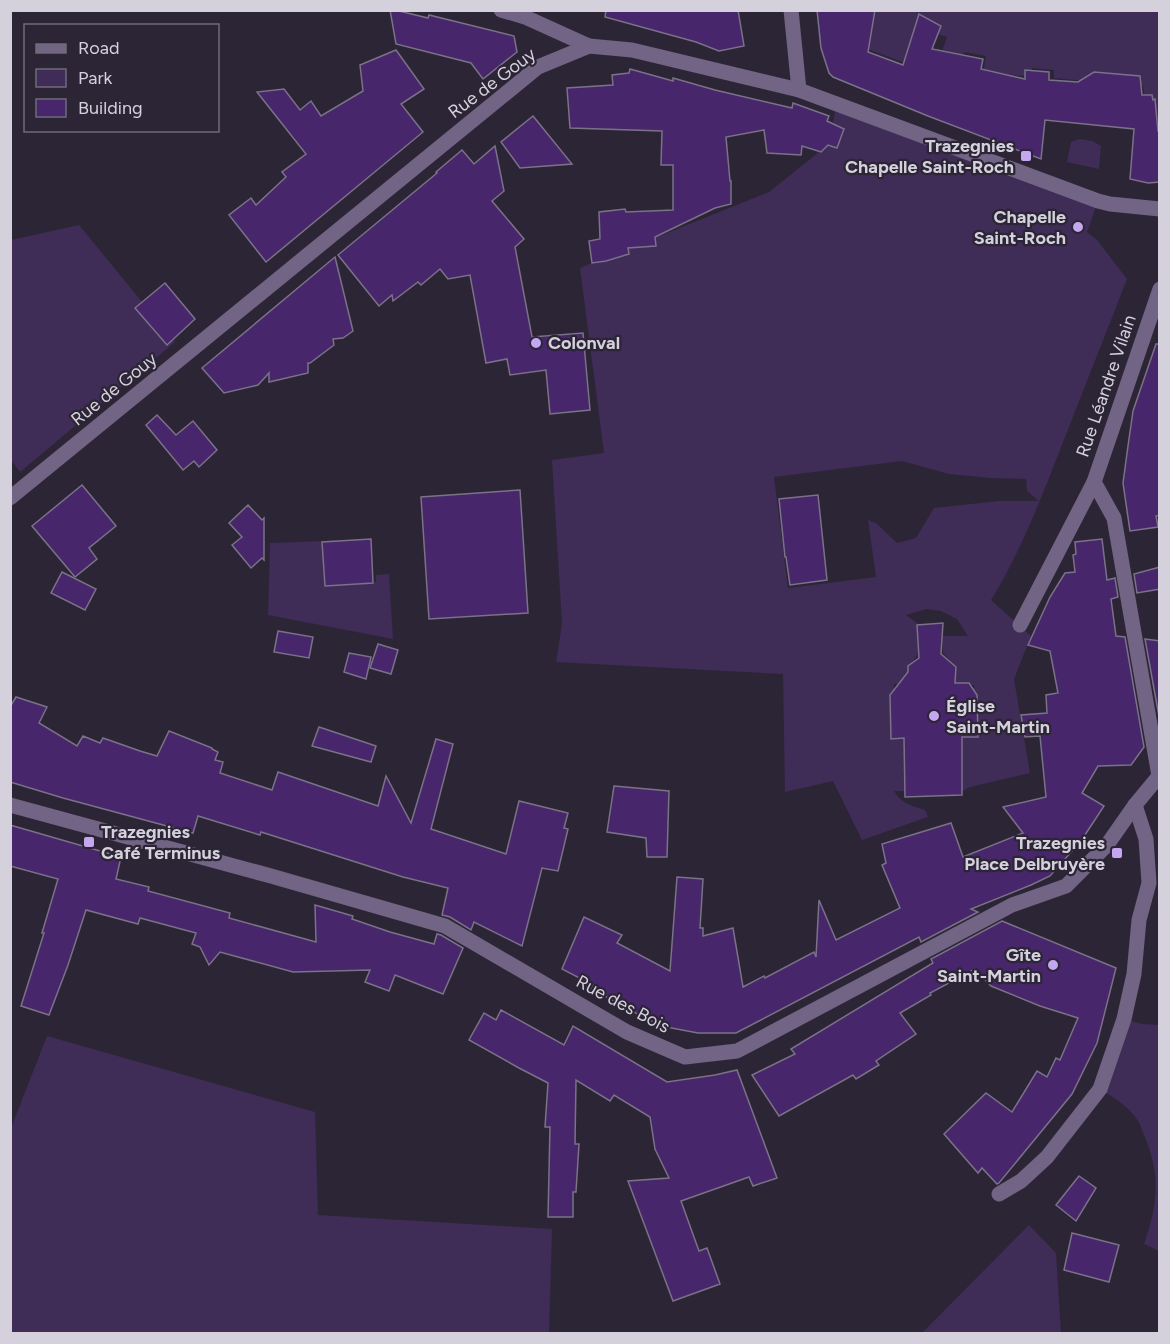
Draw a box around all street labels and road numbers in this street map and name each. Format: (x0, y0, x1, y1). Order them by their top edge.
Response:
street label: Rue de Gouy (444, 43, 541, 123)
street label: Rue Léandre Vilain (1071, 312, 1141, 460)
street label: Rue de Gouy (67, 347, 162, 430)
street label: Rue des Bois (572, 970, 674, 1038)

